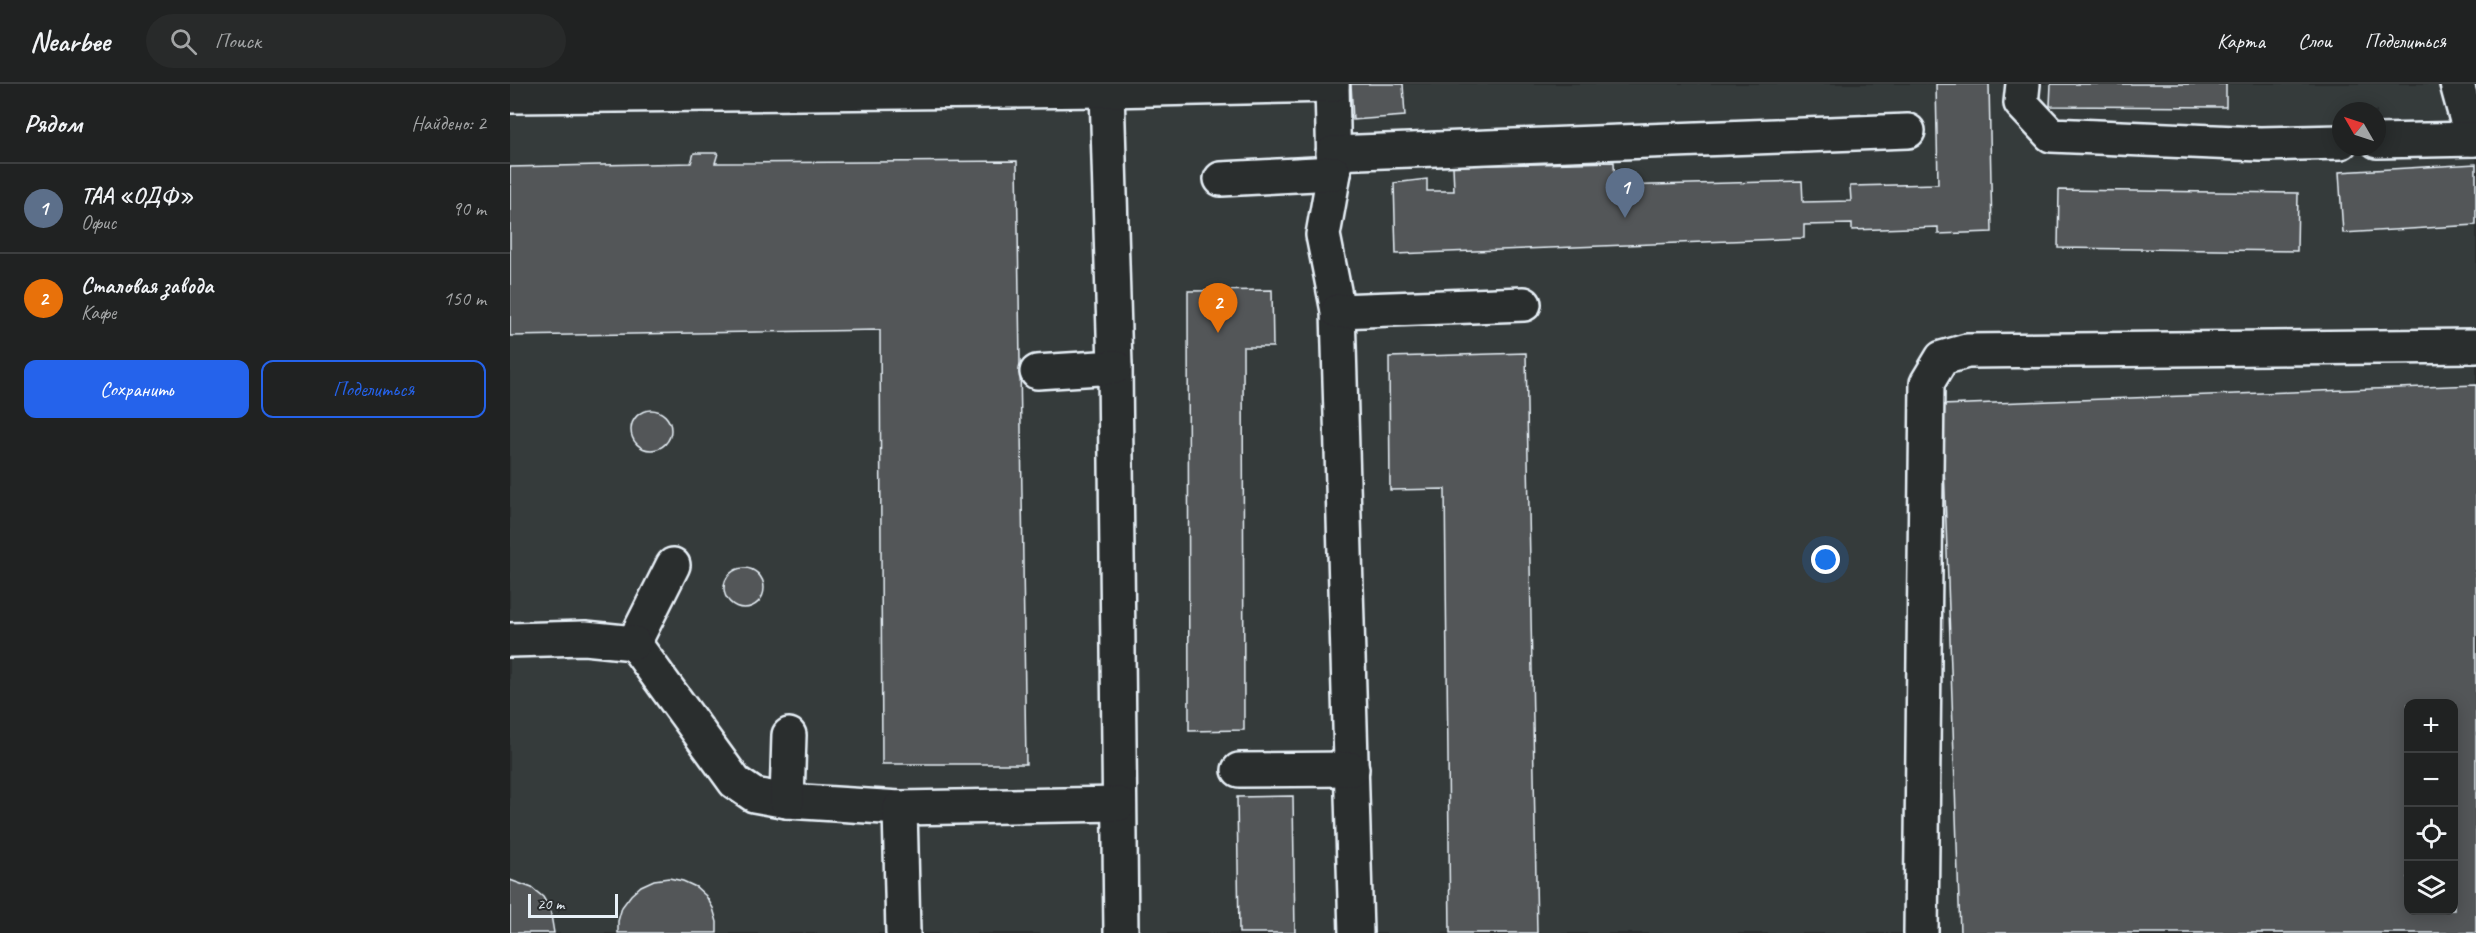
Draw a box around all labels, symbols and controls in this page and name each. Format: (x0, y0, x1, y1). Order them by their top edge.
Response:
search box (146, 14, 566, 68)
text: Nearbee (30, 24, 110, 59)
icon: search (167, 25, 200, 58)
text: Поиск (215, 27, 261, 55)
text: Карта (2217, 28, 2265, 54)
text: Слои (2298, 28, 2332, 54)
text: Поделиться (2365, 28, 2446, 54)
north arrow (2332, 102, 2386, 156)
text: Рядом (24, 107, 82, 140)
text: Найдено: 2 (411, 111, 486, 136)
pin: 1 (1606, 168, 1644, 218)
text: ТАА «ОДФ» (81, 182, 193, 210)
text: 1 (39, 196, 48, 221)
text: 90 m (452, 196, 486, 221)
text: Офис (81, 210, 116, 235)
text: Сталовая завода (81, 272, 213, 300)
pin: 2 (1198, 284, 1238, 333)
text: 2 (39, 286, 48, 311)
text: 150 m (443, 286, 486, 311)
text: Кафе (81, 300, 116, 325)
button: Сохранить (24, 360, 249, 418)
button: Поделиться (261, 360, 486, 418)
your location (1811, 545, 1840, 574)
map controls (2404, 699, 2458, 915)
button: + (2404, 699, 2458, 753)
button: − (2404, 753, 2458, 807)
button: locate (2404, 807, 2458, 861)
button: layers (2404, 861, 2458, 915)
scale bar (528, 891, 618, 918)
text: 20 m (537, 894, 564, 914)

